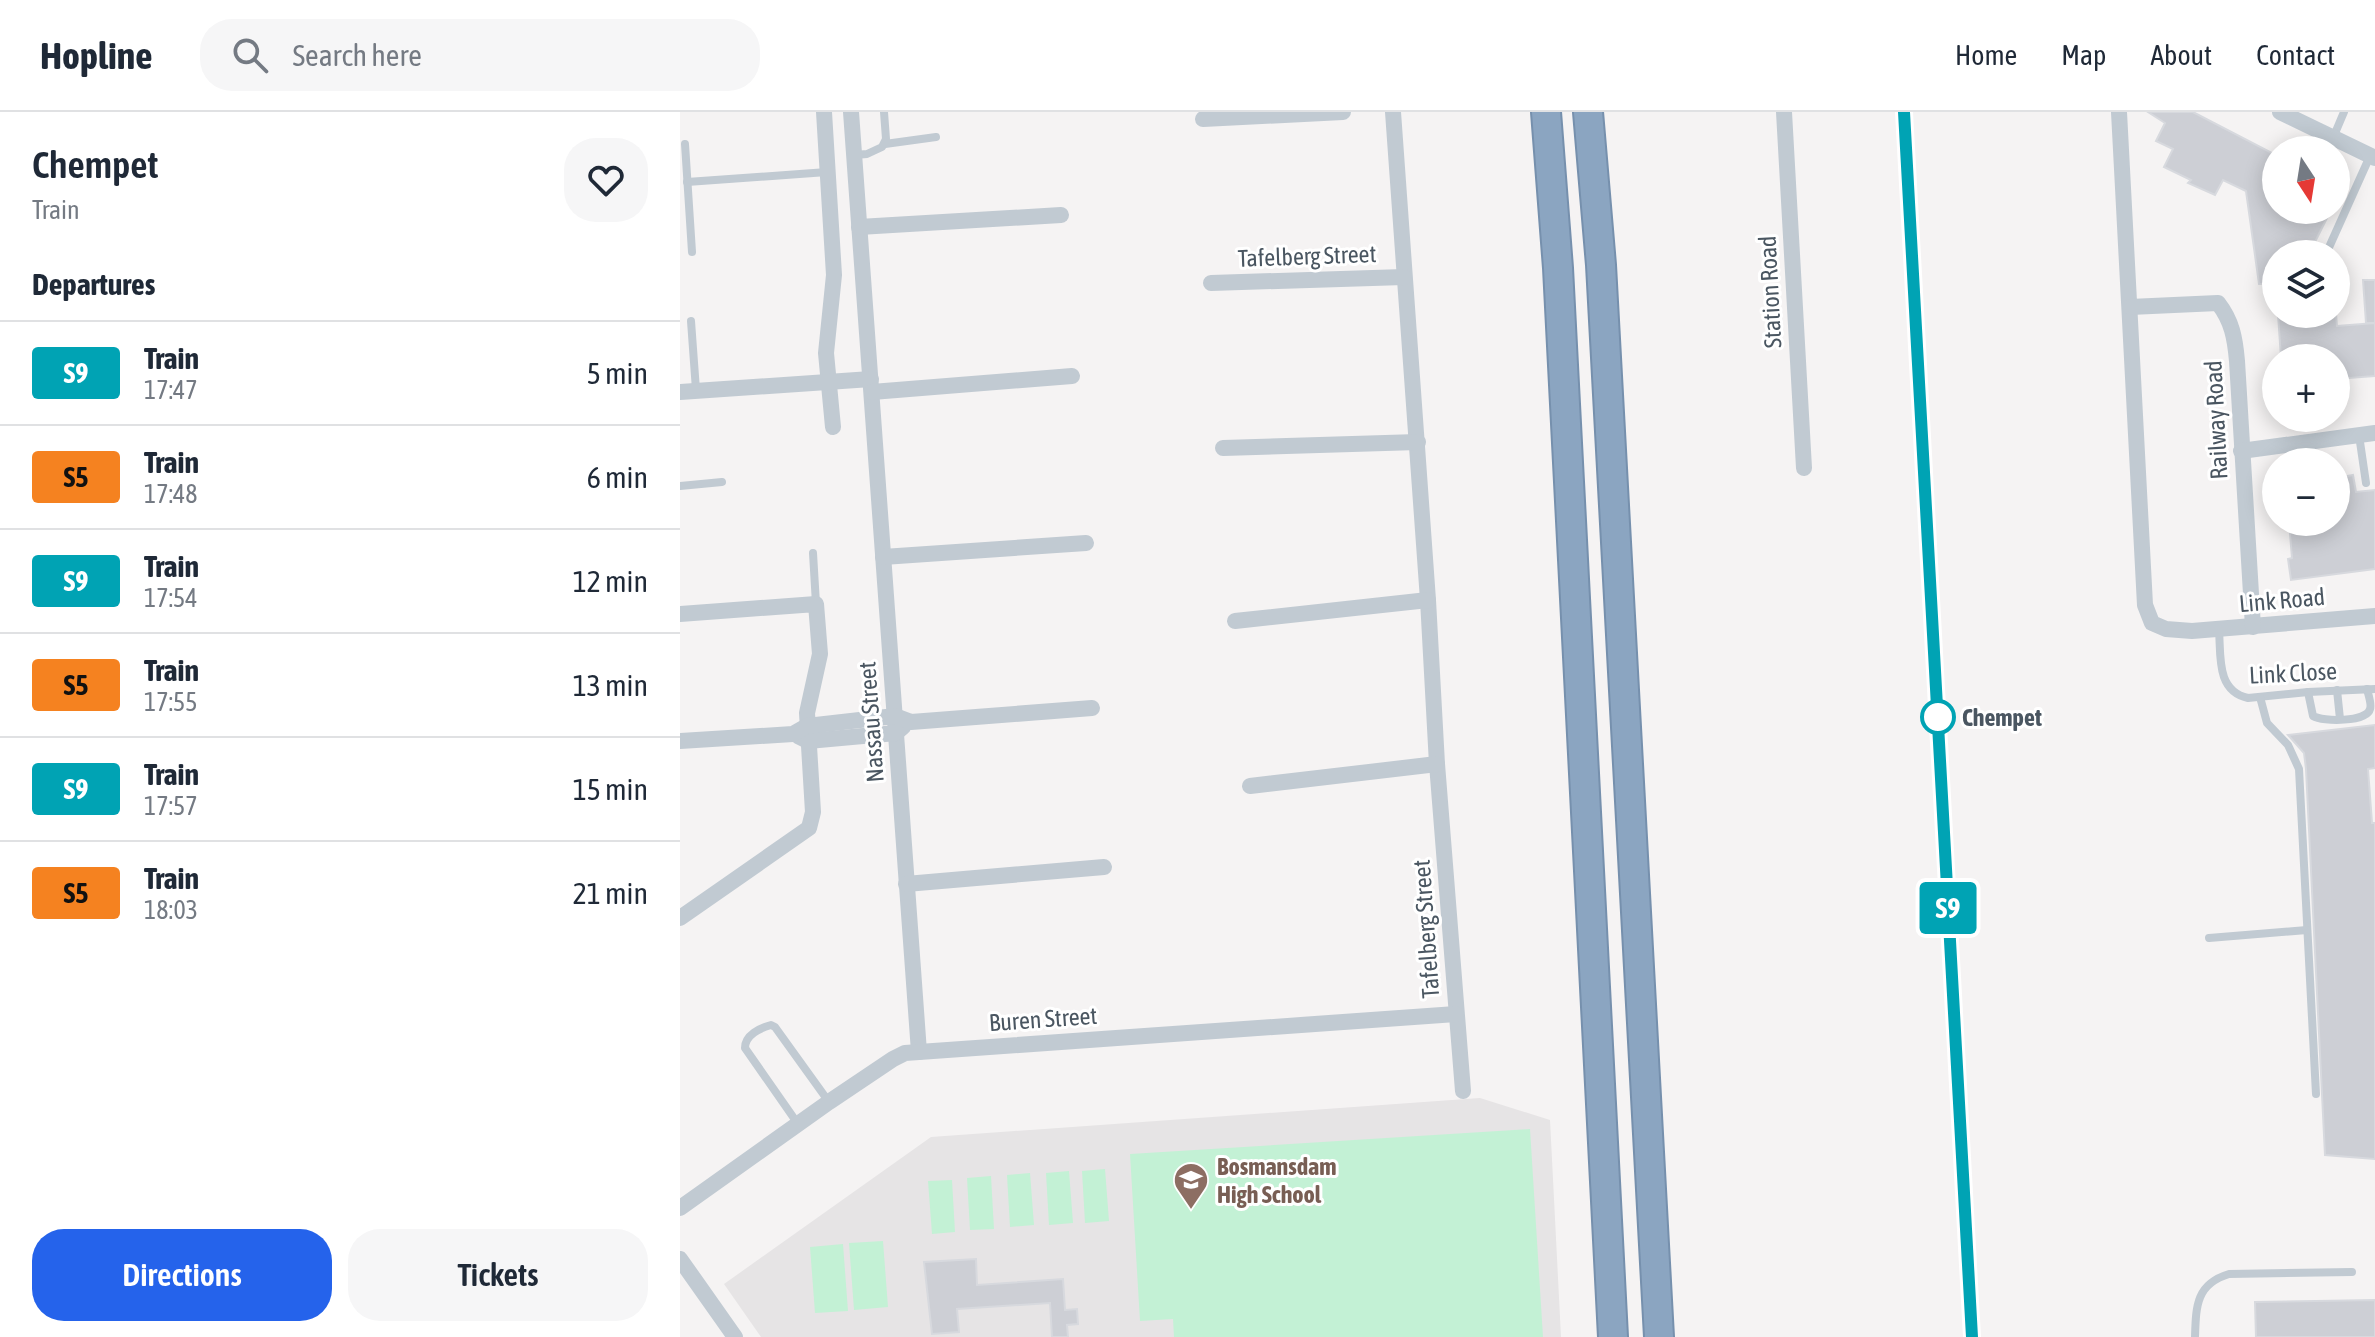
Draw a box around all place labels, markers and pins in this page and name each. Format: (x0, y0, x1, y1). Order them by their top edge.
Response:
marker: Chempet (1921, 700, 1955, 734)
place label: Chempet (1962, 704, 2042, 731)
place label: Bosmansdam High School (1217, 1153, 1337, 1208)
school or university icon: Bosmansdam High School (1172, 1161, 1210, 1211)

